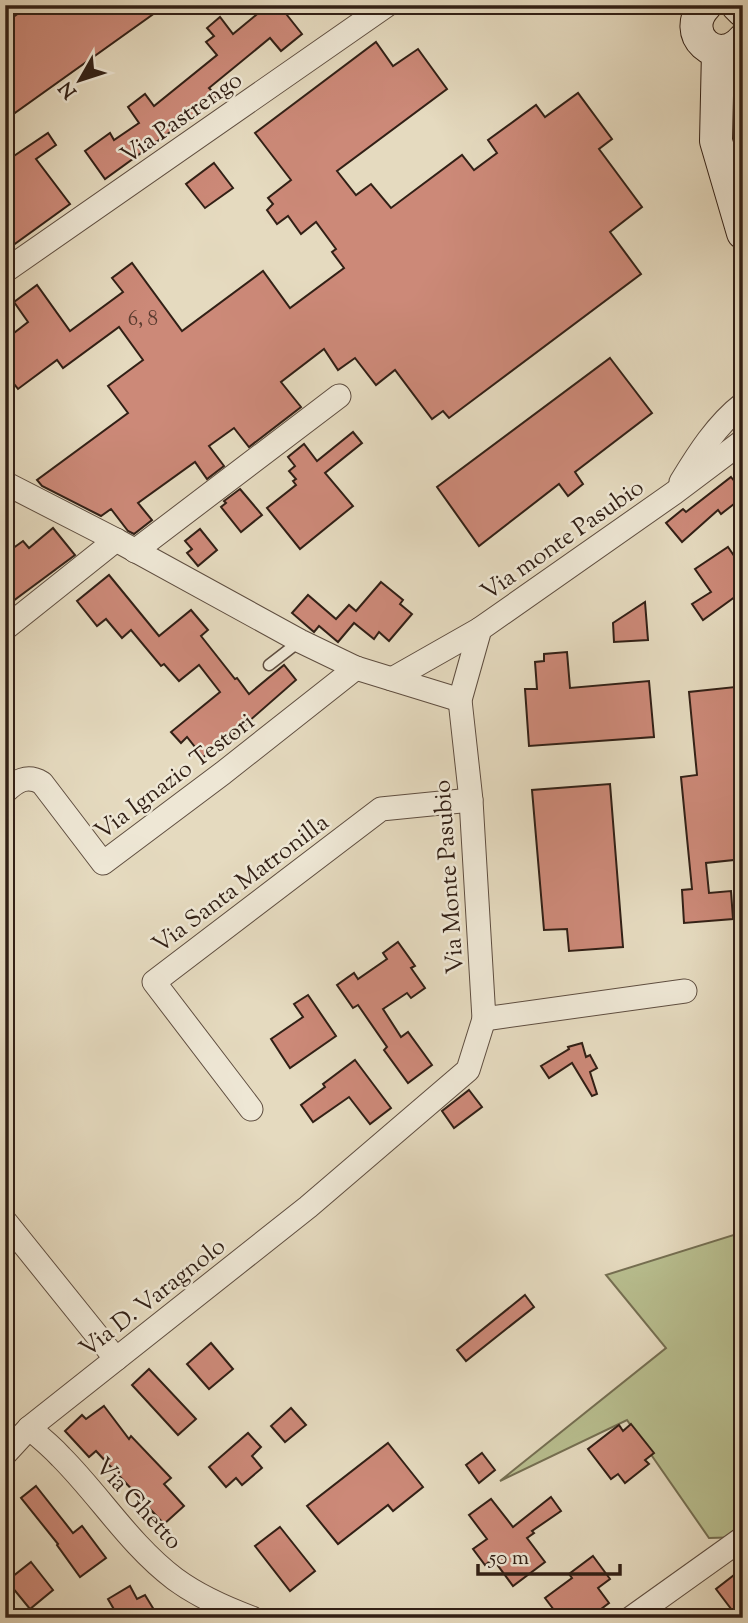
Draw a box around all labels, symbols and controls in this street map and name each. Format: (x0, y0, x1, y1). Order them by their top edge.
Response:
north arrow (46, 46, 116, 116)
street label: Via Pastrengo (114, 64, 250, 173)
text: N (53, 75, 84, 104)
house number: 6, 8 (128, 305, 158, 335)
street label: Via monte Pasubio (475, 472, 652, 610)
street label: Via Ignazio Testori (88, 706, 262, 849)
street label: Via Monte Pasubio (426, 779, 474, 975)
street label: Via Santa Matronilla (146, 807, 337, 962)
street label: Via D. Varagnolo (73, 1231, 233, 1366)
street label: Via Ghetto (86, 1451, 189, 1558)
scale bar (478, 1532, 620, 1576)
text: 50 m (488, 1544, 529, 1574)

